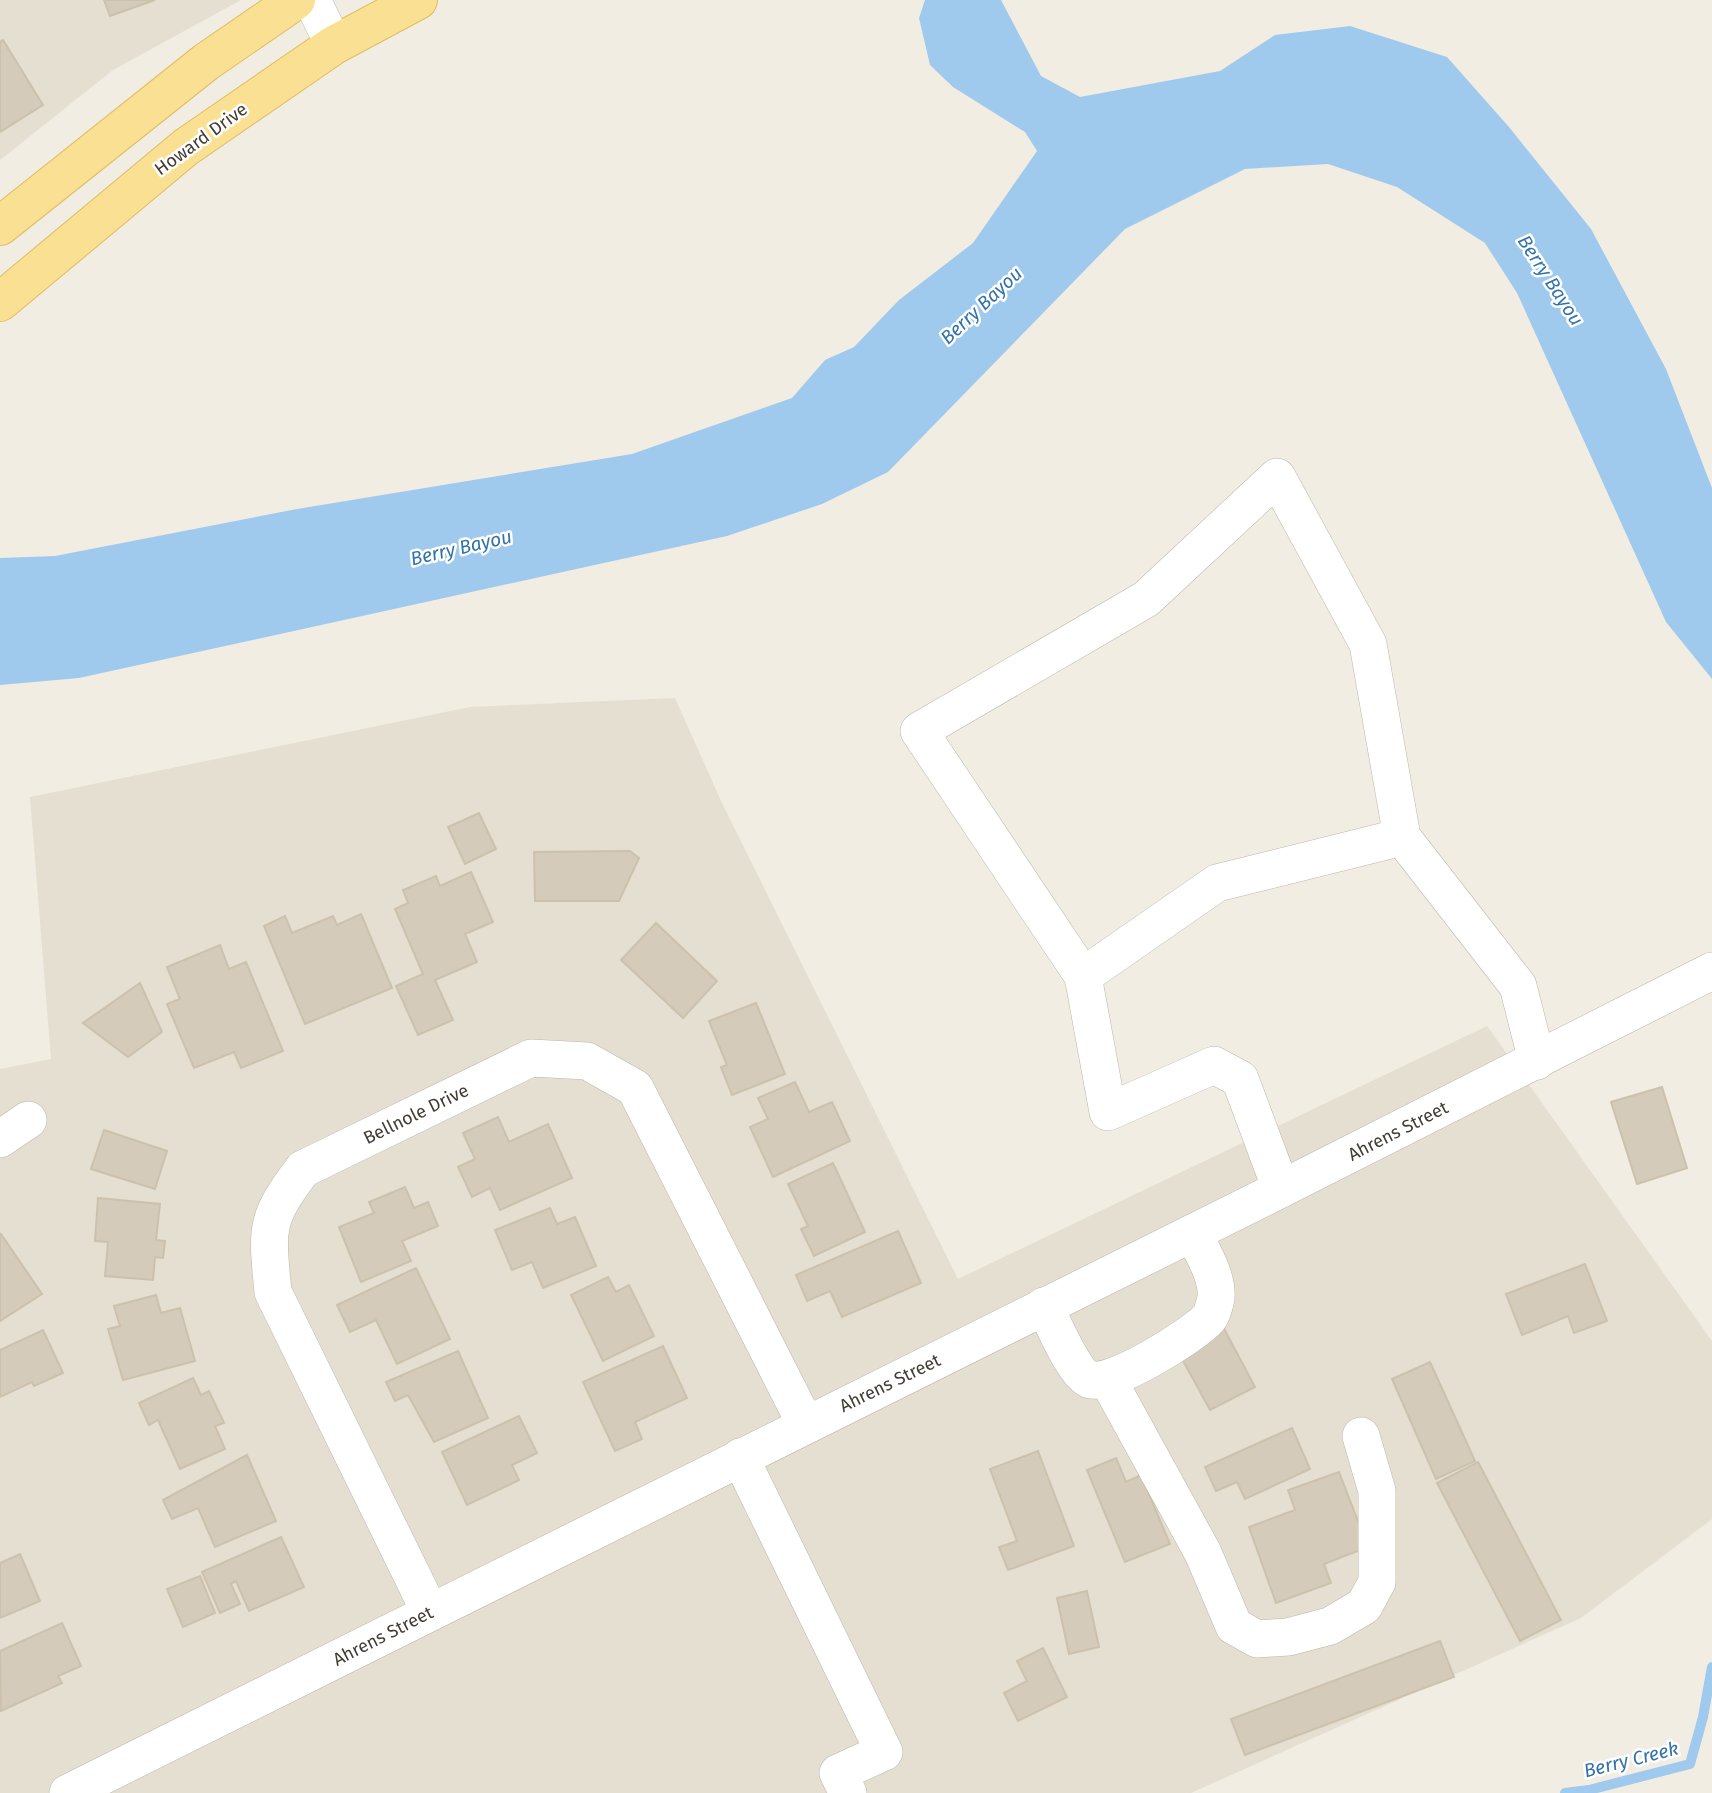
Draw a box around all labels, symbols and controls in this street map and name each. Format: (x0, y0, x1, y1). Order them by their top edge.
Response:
street label: Howard Drive (150, 98, 252, 180)
water label: Berry Bayou (1513, 231, 1588, 330)
water label: Berry Bayou (936, 262, 1027, 349)
water label: Berry Bayou (408, 525, 514, 570)
street label: Bellnole Drive (360, 1079, 472, 1149)
street label: Ahrens Street (1344, 1096, 1452, 1166)
street label: Ahrens Street (836, 1349, 945, 1417)
street label: Ahrens Street (329, 1601, 437, 1671)
water label: Berry Creek (1581, 1737, 1681, 1782)

